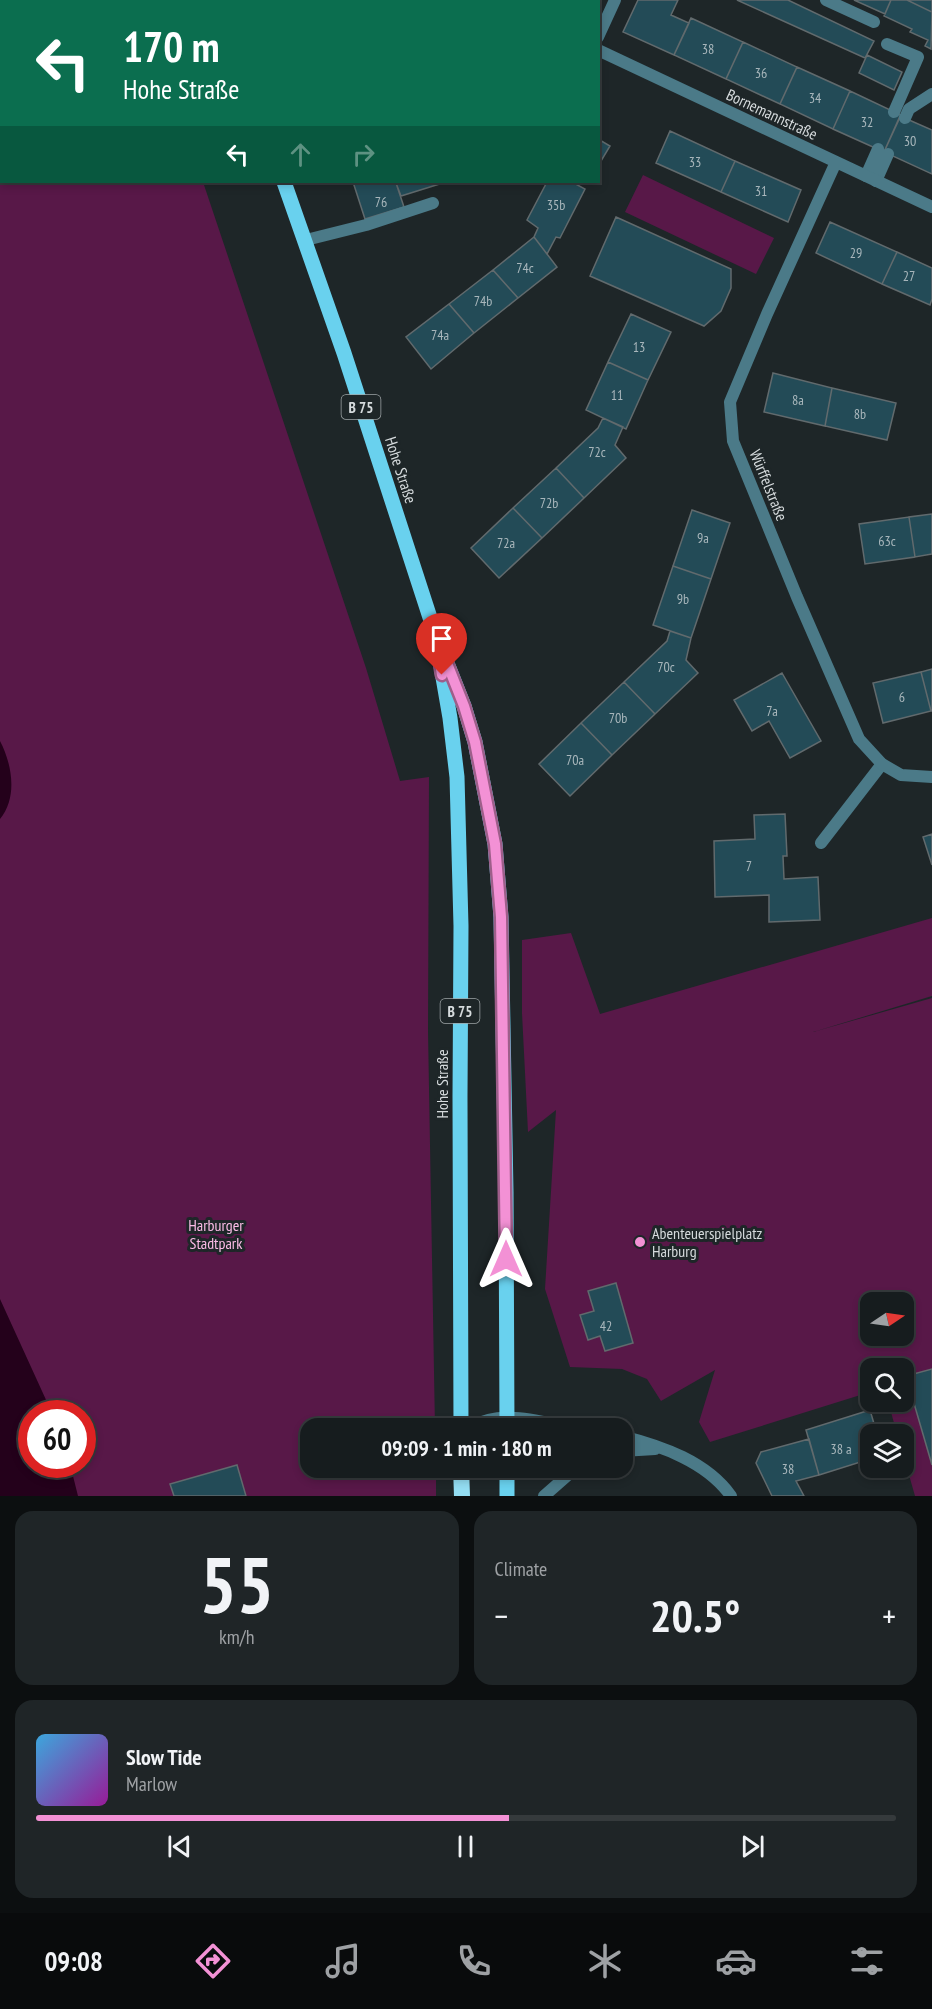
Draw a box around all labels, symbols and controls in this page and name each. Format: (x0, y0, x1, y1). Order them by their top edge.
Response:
text: 170 m (123, 19, 220, 74)
icon: left (24, 24, 102, 102)
house number: 38 (702, 40, 714, 58)
house number: 36 (755, 64, 767, 82)
text: Hohe Straße (123, 72, 239, 106)
street label: Bornemannstraße (723, 84, 821, 144)
house number: 34 (809, 89, 822, 107)
house number: 32 (861, 113, 873, 131)
house number: 30 (904, 132, 916, 150)
icon: left (221, 138, 254, 171)
icon: ahead (284, 138, 317, 171)
icon: right (347, 138, 380, 171)
house number: 33 (689, 153, 701, 171)
house number: 31 (755, 182, 767, 200)
house number: 76 (375, 193, 387, 211)
house number: 35b (547, 196, 565, 214)
house number: 29 (850, 244, 862, 262)
house number: 74c (516, 259, 534, 277)
house number: 27 (903, 267, 915, 285)
house number: 74b (474, 292, 492, 310)
house number: 74a (431, 326, 449, 344)
house number: 13 (633, 338, 645, 356)
house number: 11 (611, 386, 623, 404)
house number: 8a (792, 391, 804, 409)
road number: B 75 (342, 395, 380, 419)
house number: 8b (854, 405, 866, 423)
street label: Hohe Straße (381, 434, 421, 506)
house number: 72c (588, 443, 606, 461)
street label: Würffelstraße (746, 446, 792, 524)
house number: 72b (540, 494, 558, 512)
house number: 9a (697, 529, 709, 547)
house number: 63c (878, 532, 896, 550)
house number: 72a (497, 534, 515, 552)
house number: 9b (677, 590, 689, 608)
pin (416, 613, 467, 675)
icon: arrive (425, 622, 458, 655)
house number: 70c (657, 658, 675, 676)
house number: 6 (899, 688, 905, 706)
house number: 7a (766, 702, 778, 720)
house number: 70b (609, 709, 627, 727)
house number: 70a (566, 751, 584, 769)
house number: 7 (746, 857, 752, 875)
road number: B 75 (440, 999, 480, 1023)
street label: Hohe Straße (432, 1050, 452, 1118)
park label: Harburger Stadtpark (188, 1215, 244, 1253)
place label: Abenteuerspielplatz Harburg (652, 1223, 763, 1261)
position arrow (474, 1227, 538, 1291)
marker: Abenteuerspielplatz Harburg (633, 1235, 647, 1249)
north arrow (860, 1292, 914, 1346)
map controls (860, 1292, 914, 1478)
house number: 42 (600, 1317, 612, 1335)
button: search (860, 1358, 914, 1412)
speed limit sign: 60 (18, 1400, 96, 1478)
button: layers (860, 1424, 914, 1478)
text: 09:09 · 1 min · 180 m (381, 1434, 552, 1462)
house number: 38 a (830, 1440, 852, 1458)
house number: 38 (782, 1460, 794, 1478)
text: 55 (199, 1534, 274, 1635)
text: Climate (495, 1556, 547, 1582)
text: 20.5° (650, 1586, 740, 1644)
text: − (495, 1594, 508, 1637)
text: + (882, 1594, 896, 1637)
text: km/h (219, 1624, 254, 1650)
text: Slow Tide (126, 1743, 202, 1771)
text: Marlow (126, 1771, 177, 1797)
icon: previous (163, 1830, 196, 1863)
icon: pause (449, 1830, 482, 1863)
icon: next (736, 1830, 769, 1863)
icon: directions (192, 1940, 234, 1982)
icon: music (322, 1940, 364, 1982)
icon: phone (453, 1940, 495, 1982)
icon: climate (584, 1940, 626, 1982)
icon: car (715, 1940, 757, 1982)
icon: filters (846, 1940, 888, 1982)
text: 09:08 (44, 1944, 103, 1978)

